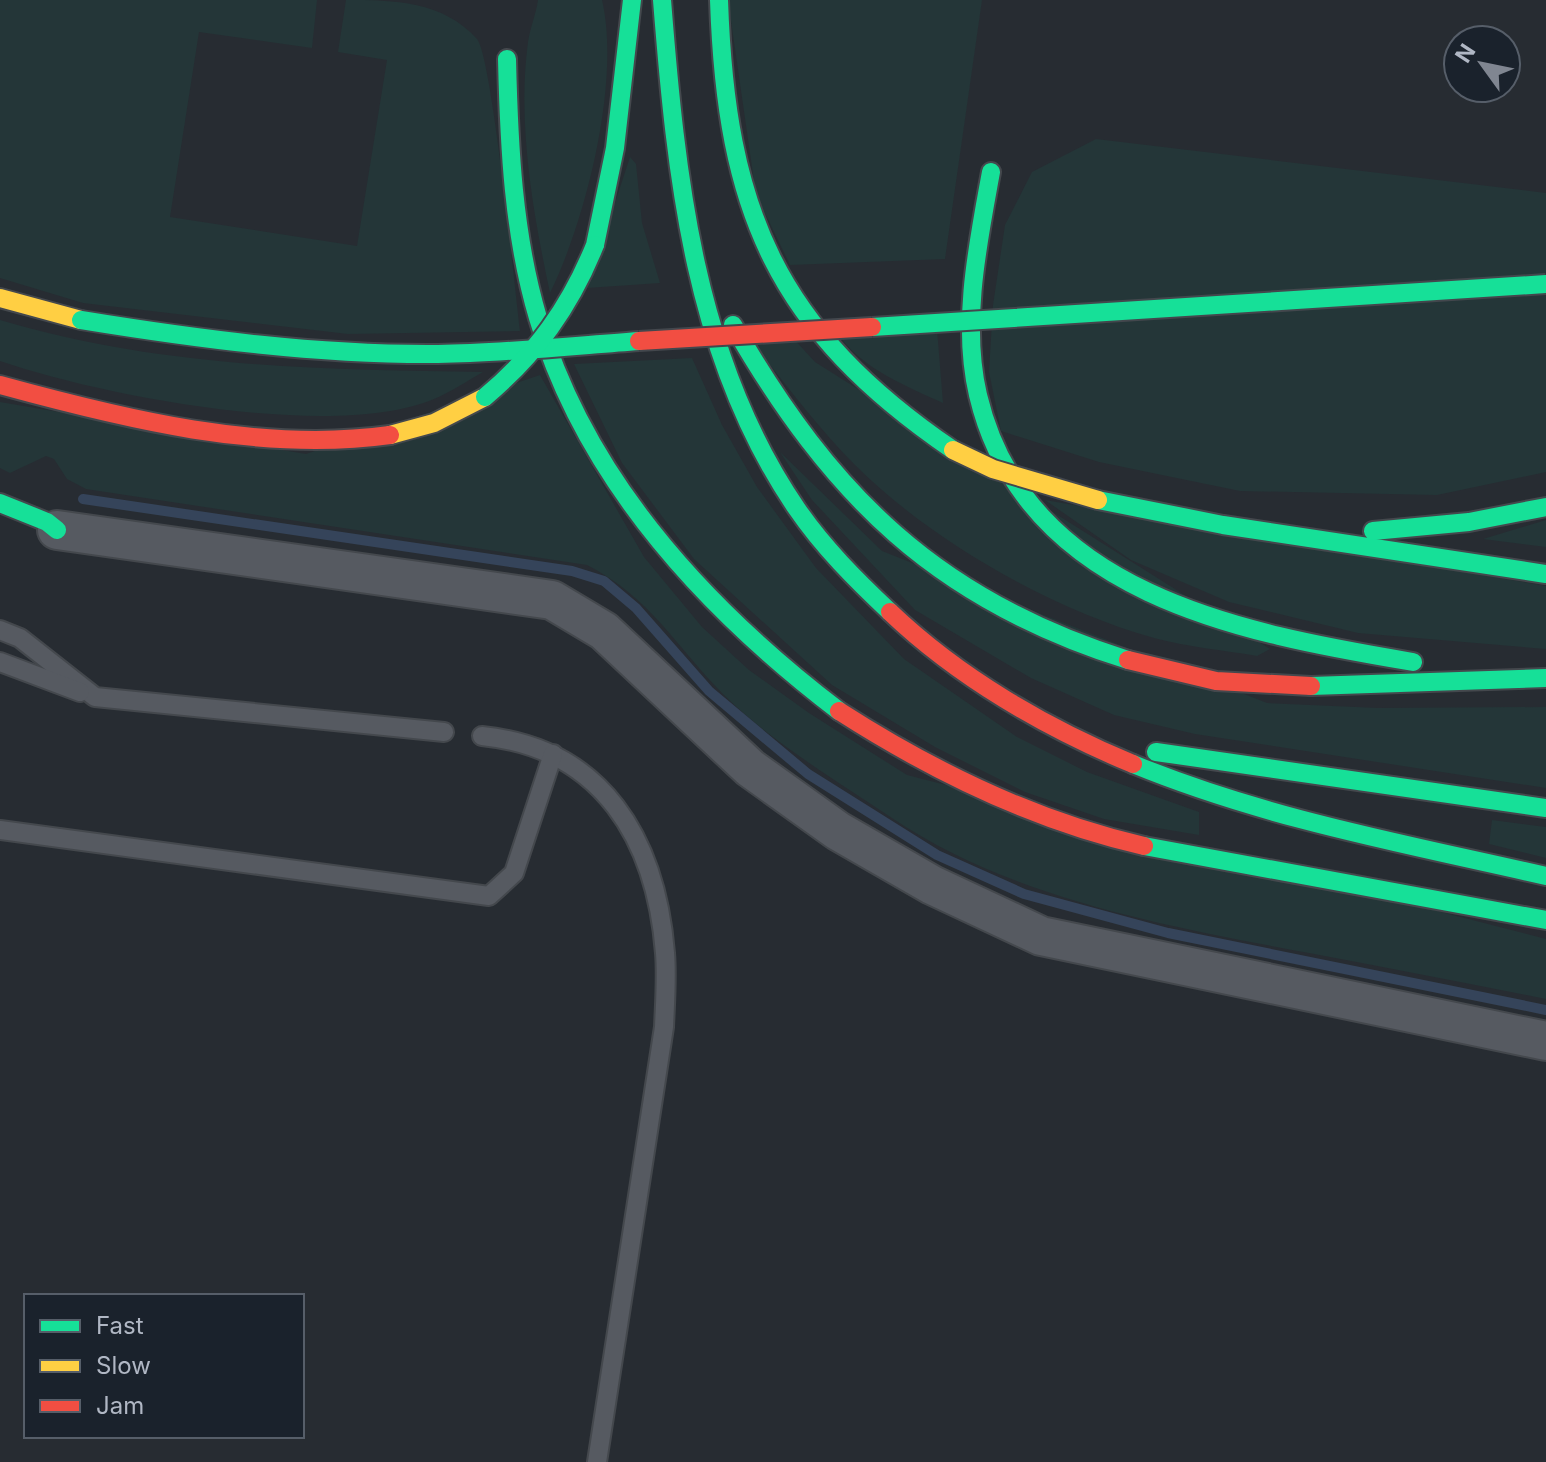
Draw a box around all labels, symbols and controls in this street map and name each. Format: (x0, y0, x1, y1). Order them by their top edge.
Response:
north arrow (1442, 24, 1522, 104)
text: N (1450, 39, 1481, 67)
legend (24, 1294, 304, 1438)
text: Fast (96, 1311, 144, 1340)
text: Slow (96, 1351, 151, 1380)
text: Jam (96, 1391, 144, 1420)

